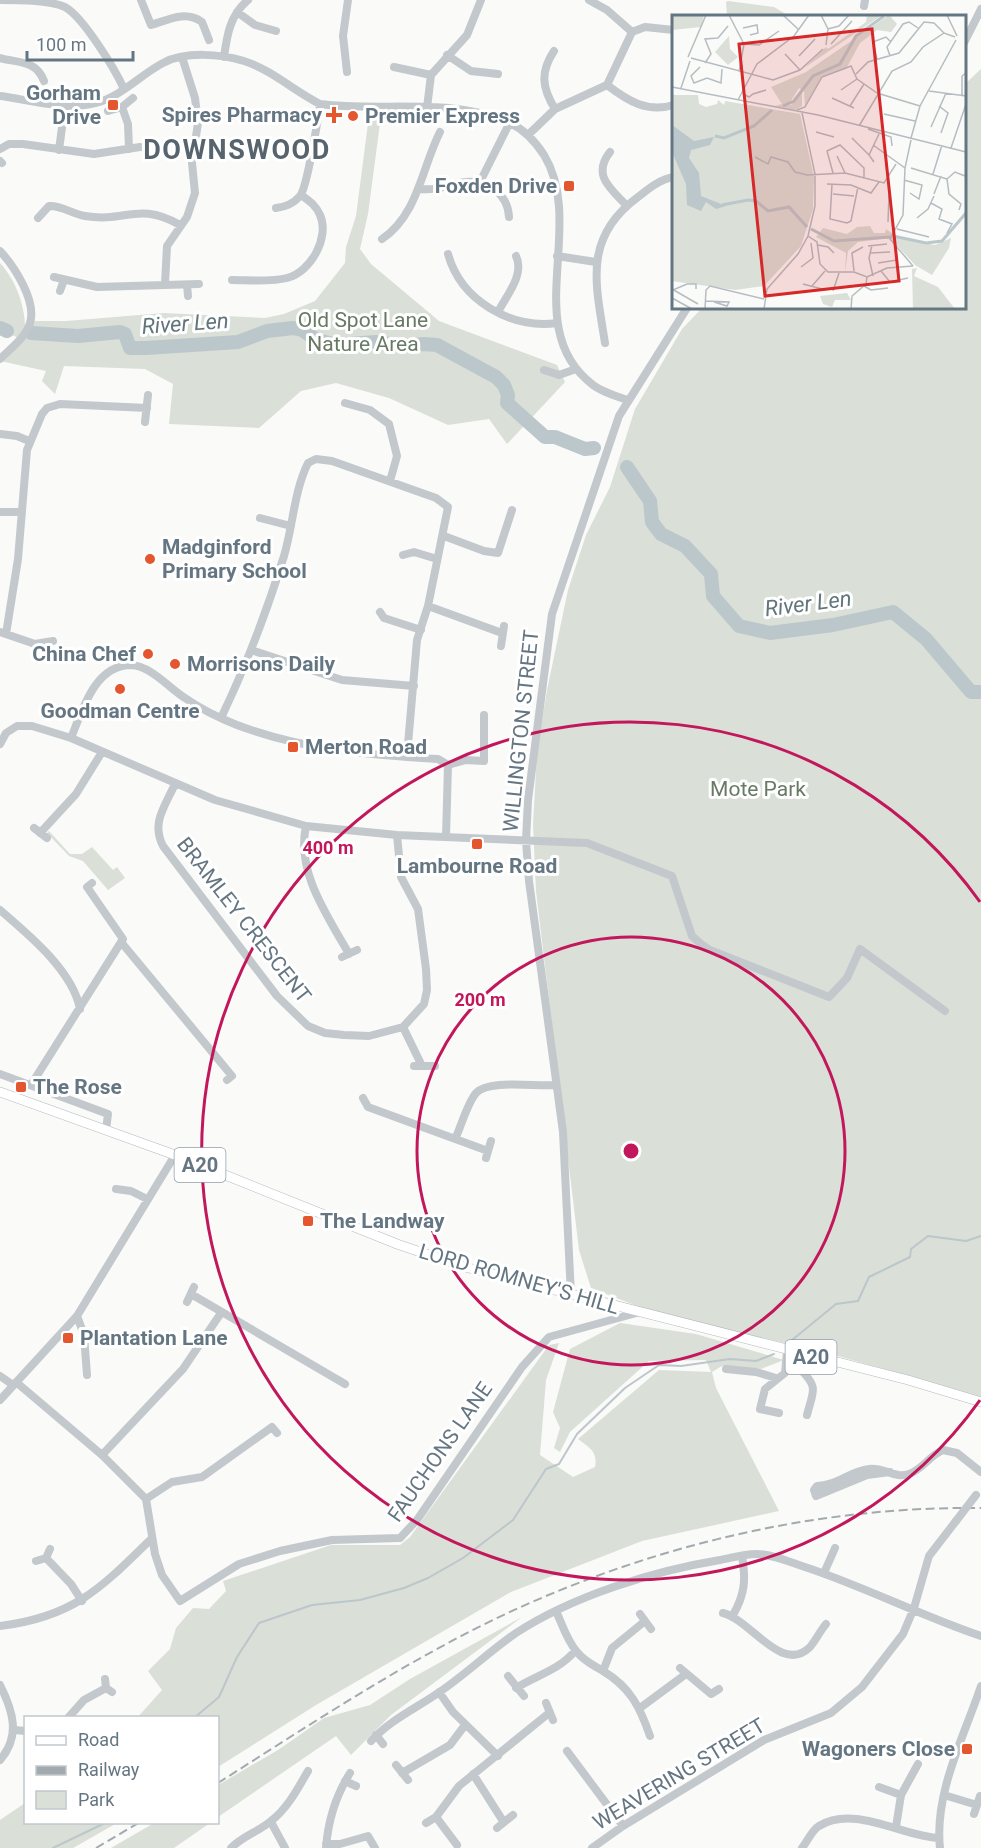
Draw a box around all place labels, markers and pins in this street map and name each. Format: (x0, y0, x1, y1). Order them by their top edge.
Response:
place label: Gorham Drive (26, 81, 101, 129)
marker: Gorham Drive (106, 98, 120, 112)
place label: Spires Pharmacy (162, 103, 322, 127)
place label: Premier Express (365, 104, 520, 128)
marker: Spires Pharmacy (327, 108, 341, 122)
marker: Premier Express (346, 109, 360, 123)
place label: Foxden Drive (435, 174, 557, 198)
marker: Foxden Drive (562, 179, 576, 193)
place label: Madginford Primary School (162, 535, 307, 583)
marker: Madginford Primary School (143, 552, 157, 566)
place label: China Chef (32, 642, 136, 666)
marker: China Chef (141, 647, 155, 661)
place label: Morrisons Daily (187, 652, 336, 676)
marker: Morrisons Daily (168, 657, 182, 671)
marker: Goodman Centre (113, 682, 127, 696)
place label: Goodman Centre (40, 699, 200, 723)
place label: Merton Road (305, 735, 427, 759)
marker: Merton Road (286, 740, 300, 754)
marker: Lambourne Road (470, 837, 484, 851)
place label: Lambourne Road (397, 854, 557, 878)
place label: The Rose (33, 1075, 122, 1099)
marker: The Rose (14, 1080, 28, 1094)
centre of rings (621, 1141, 641, 1161)
place label: The Landway (320, 1209, 445, 1233)
marker: The Landway (301, 1214, 315, 1228)
place label: Plantation Lane (80, 1326, 228, 1350)
marker: Plantation Lane (61, 1331, 75, 1345)
place label: Wagoners Close (802, 1737, 955, 1761)
marker: Wagoners Close (960, 1742, 974, 1756)

